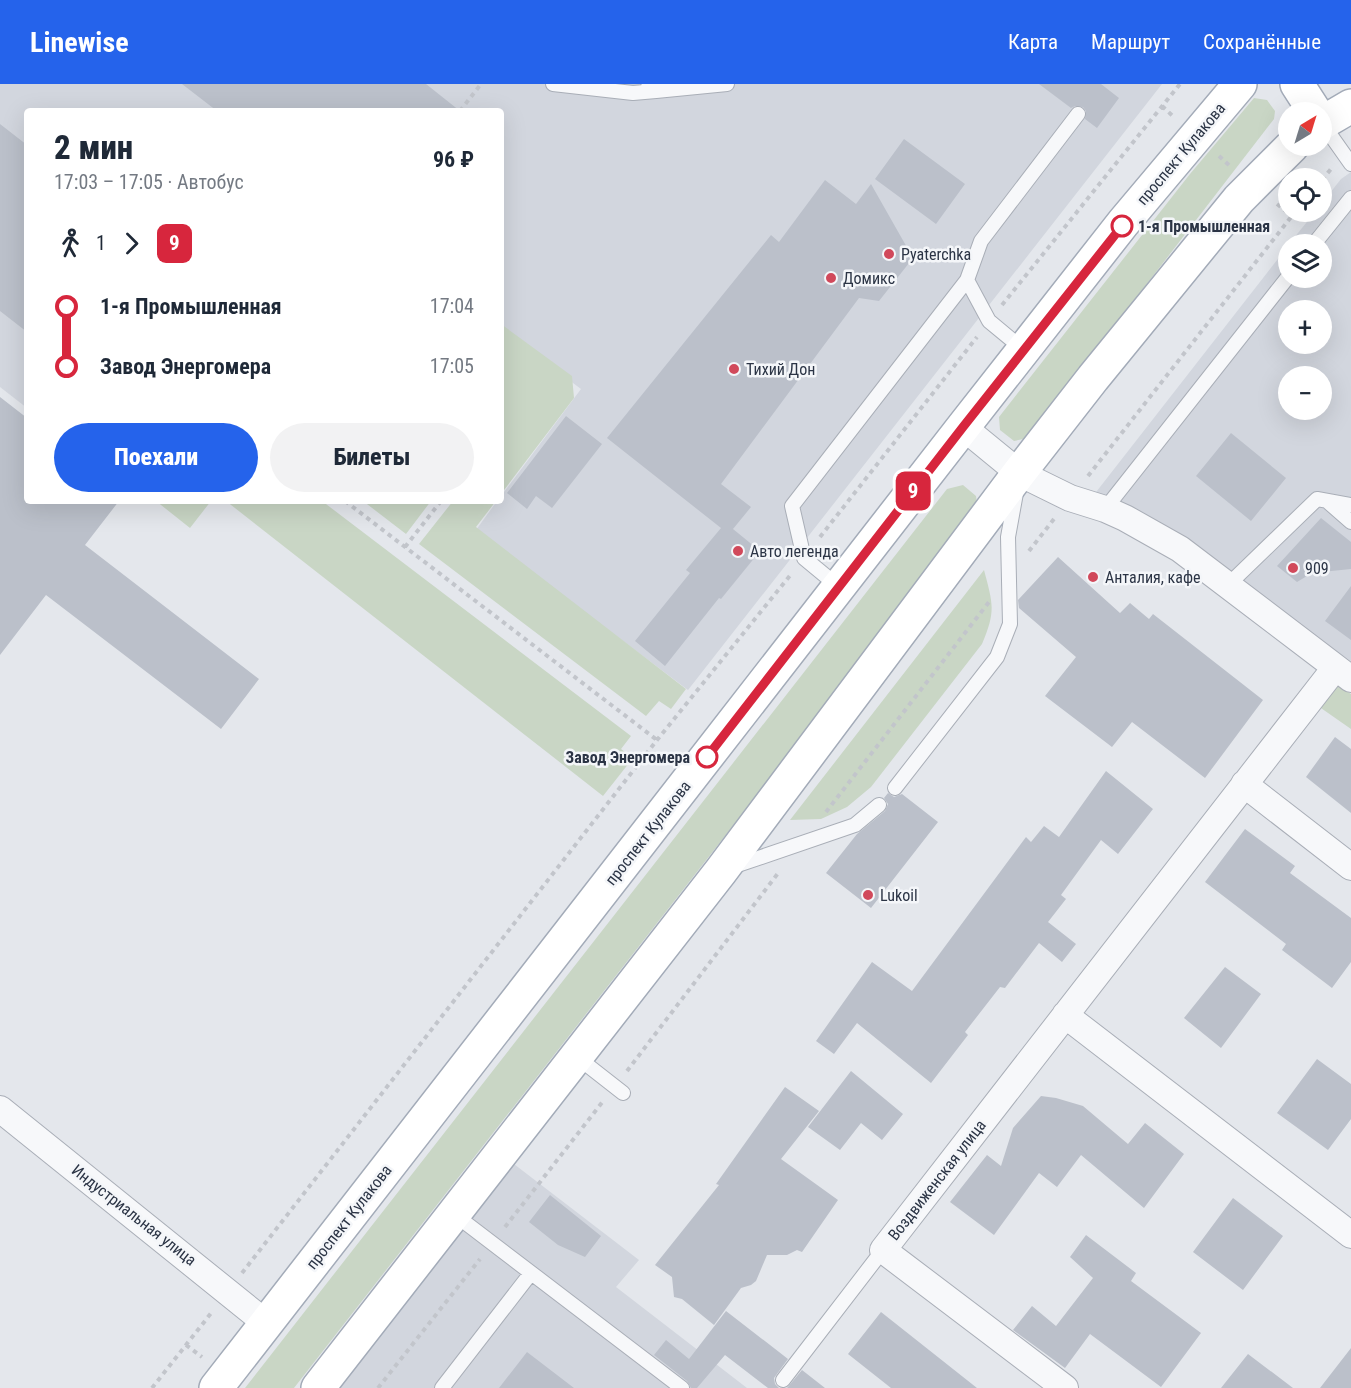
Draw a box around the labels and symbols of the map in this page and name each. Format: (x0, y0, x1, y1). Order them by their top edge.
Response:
street label: проспект Кулакова (1133, 99, 1229, 209)
north arrow (1278, 102, 1332, 156)
marker: 1-я Промышленная (1111, 215, 1133, 237)
place label: 1-я Промышленная (1138, 217, 1270, 236)
place label: Pyaterchka (901, 245, 971, 264)
marker: Pyaterchka (882, 247, 896, 261)
place label: Домикс (843, 269, 895, 288)
marker: Домикс (824, 271, 838, 285)
place label: Тихий Дон (746, 360, 815, 379)
marker: Тихий Дон (727, 362, 741, 376)
line badge: 9 (894, 472, 932, 510)
place label: Авто легенда (750, 542, 839, 561)
marker: Авто легенда (731, 544, 745, 558)
place label: 909 (1305, 559, 1329, 578)
marker: 909 (1286, 561, 1300, 575)
place label: Анталия, кафе (1105, 568, 1200, 587)
marker: Анталия, кафе (1086, 570, 1100, 584)
marker: Завод Энергомера (696, 746, 718, 768)
place label: Завод Энергомера (566, 748, 690, 767)
street label: проспект Кулакова (601, 777, 695, 889)
place label: Lukoil (880, 886, 918, 905)
marker: Lukoil (861, 888, 875, 902)
street label: Воздвиженская улица (884, 1116, 990, 1244)
street label: Индустриальная улица (68, 1160, 200, 1270)
street label: проспект Кулакова (302, 1161, 396, 1273)

